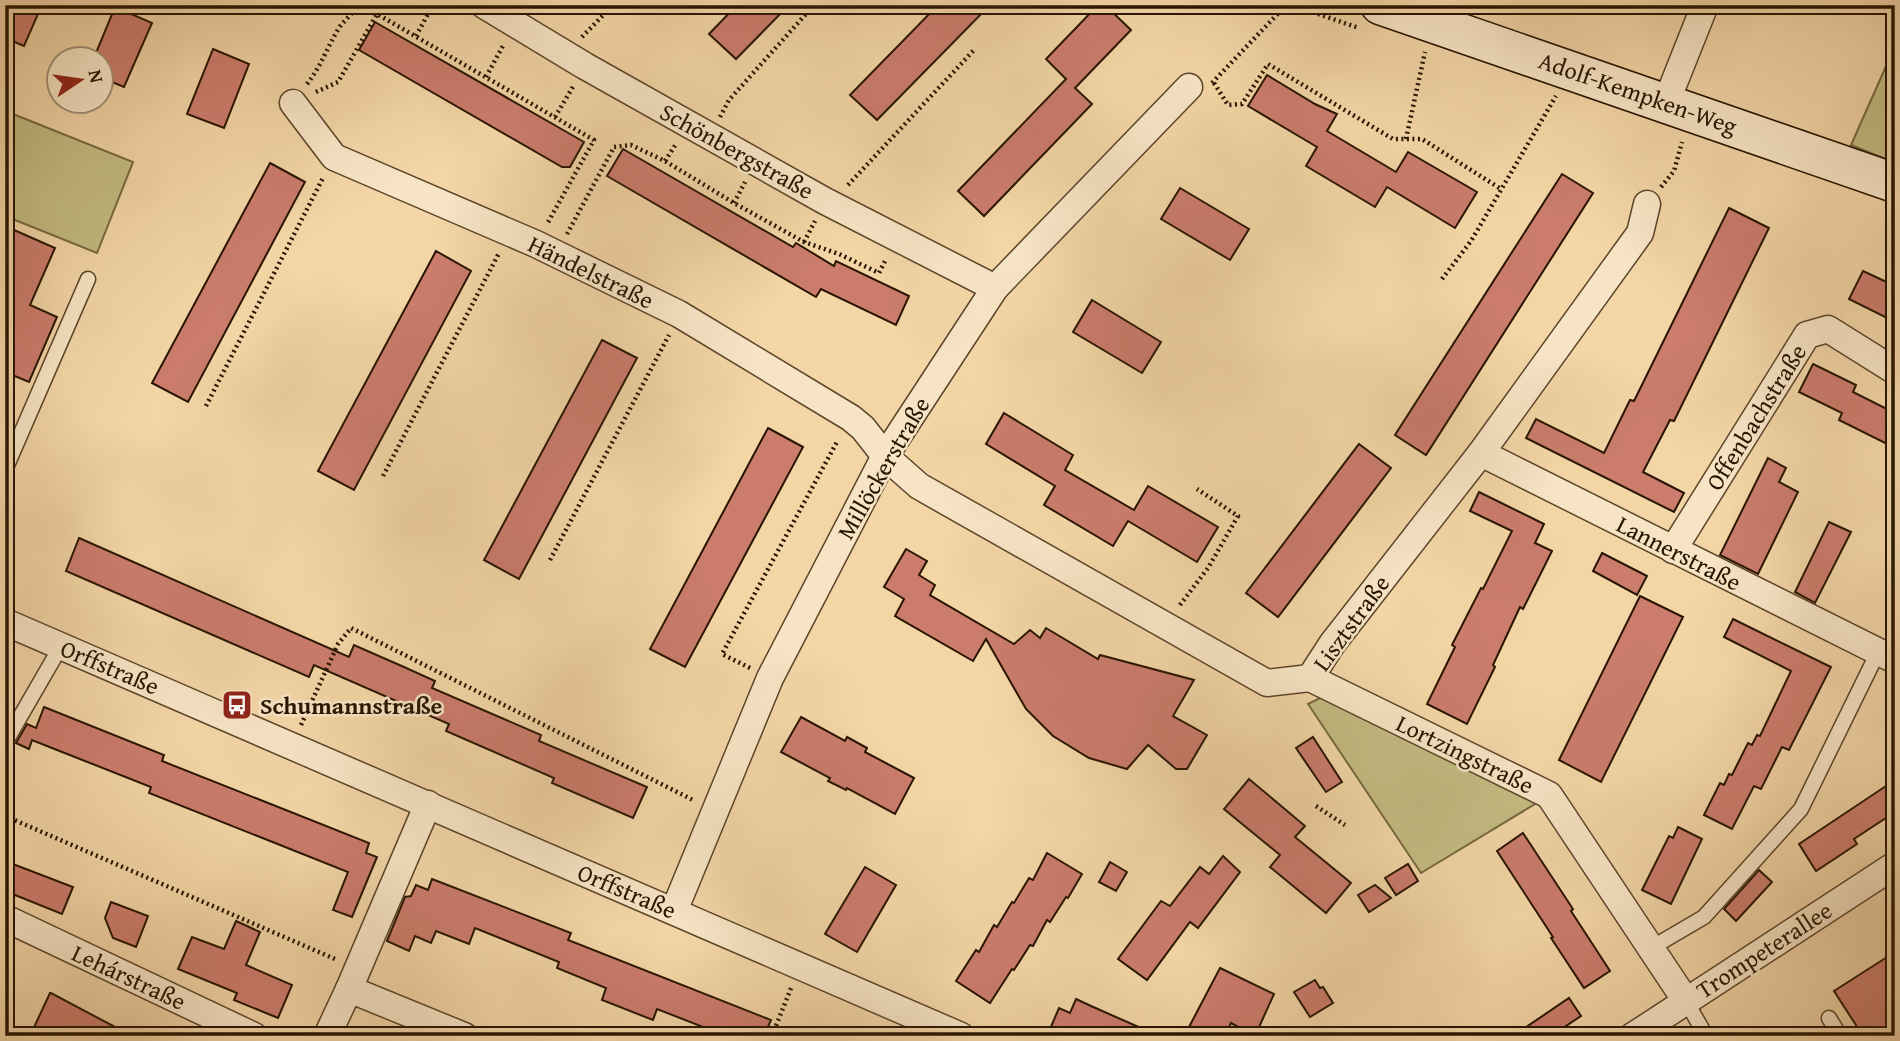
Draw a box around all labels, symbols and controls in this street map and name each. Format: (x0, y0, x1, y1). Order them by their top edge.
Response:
street label: Adolf-Kempken-Weg (1534, 43, 1742, 143)
north arrow (46, 46, 116, 116)
text: N (81, 67, 112, 86)
street label: Schönbergstraße (654, 94, 820, 208)
street label: Händelstraße (522, 226, 660, 318)
street label: Offenbachstraße (1697, 337, 1815, 497)
street label: Millöckerstraße (828, 390, 938, 546)
street label: Lannerstraße (1611, 507, 1747, 599)
street label: Lisztstraße (1304, 568, 1398, 678)
street label: Orffstraße (55, 631, 165, 703)
bus stop icon: Schumannstraße (220, 688, 254, 722)
place label: Schumannstraße (260, 688, 443, 723)
street label: Lortzingstraße (1390, 706, 1540, 802)
street label: Orffstraße (572, 855, 682, 927)
street label: Trompeterallee (1689, 893, 1839, 1007)
street label: Lehárstraße (66, 935, 192, 1019)

